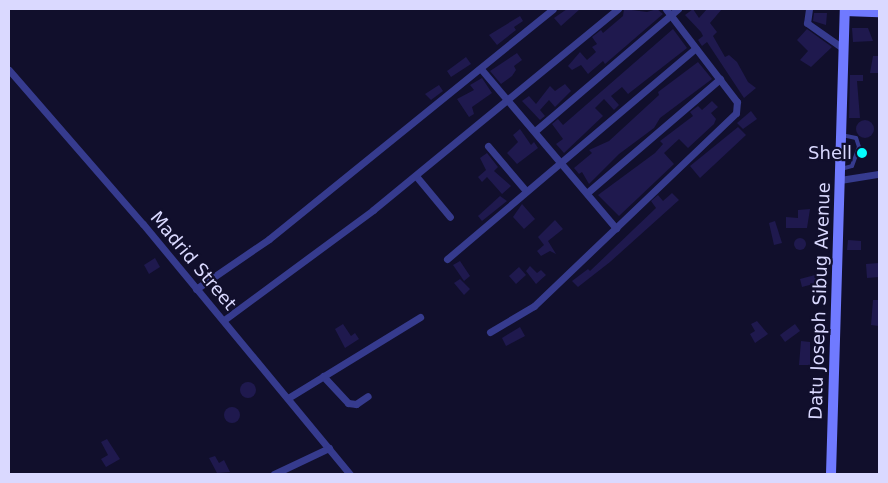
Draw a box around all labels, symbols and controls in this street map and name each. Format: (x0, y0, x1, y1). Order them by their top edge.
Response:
place label: Shell (808, 142, 852, 164)
marker: Shell (856, 147, 868, 159)
street label: Datu Joseph Sibug Avenue (805, 182, 835, 420)
street label: Madrid Street (145, 207, 241, 315)

